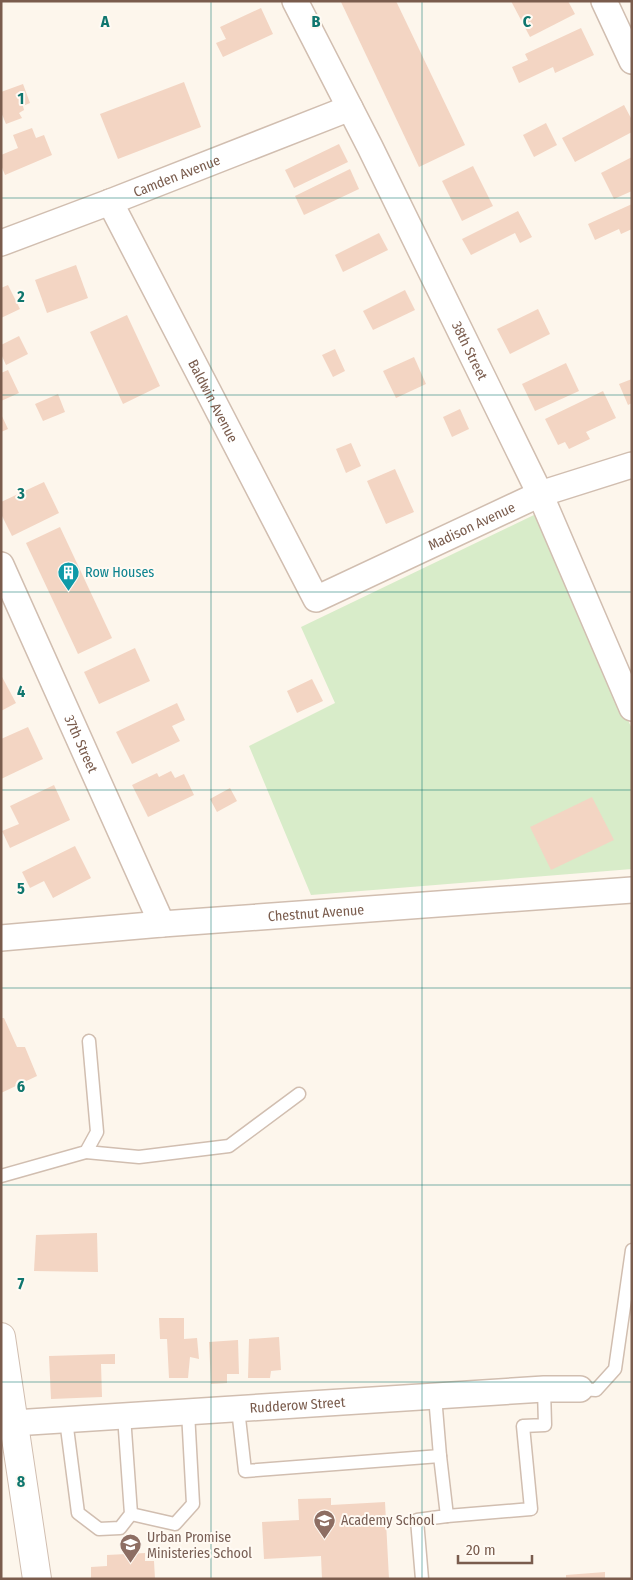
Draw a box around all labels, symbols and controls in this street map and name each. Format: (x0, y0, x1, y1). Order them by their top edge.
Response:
text: A (100, 12, 110, 31)
text: B (312, 12, 321, 31)
text: C (523, 12, 532, 31)
text: 1 (18, 89, 24, 108)
street label: Camden Avenue (131, 151, 223, 201)
text: 2 (16, 287, 25, 306)
street label: 38th Street (448, 319, 491, 383)
street label: Baldwin Avenue (185, 356, 242, 445)
text: 3 (16, 484, 25, 503)
street label: Madison Avenue (425, 498, 518, 554)
building icon: Row Houses (57, 560, 81, 591)
place label: Row Houses (85, 564, 154, 581)
text: 4 (17, 682, 25, 701)
street label: 37th Street (61, 712, 102, 776)
text: 5 (17, 879, 25, 898)
street label: Chestnut Avenue (267, 901, 365, 925)
text: 6 (17, 1077, 25, 1096)
text: 7 (18, 1274, 25, 1293)
street label: Rudderow Street (249, 1393, 346, 1416)
text: 8 (17, 1472, 26, 1491)
school or university icon: Academy School (313, 1508, 337, 1539)
place label: Academy School (341, 1512, 435, 1529)
place label: Urban Promise Ministeries School (147, 1529, 252, 1562)
scale bar (458, 1532, 532, 1564)
school or university icon: Urban Promise Ministeries School (119, 1533, 143, 1564)
text: 20 m (466, 1541, 496, 1559)

